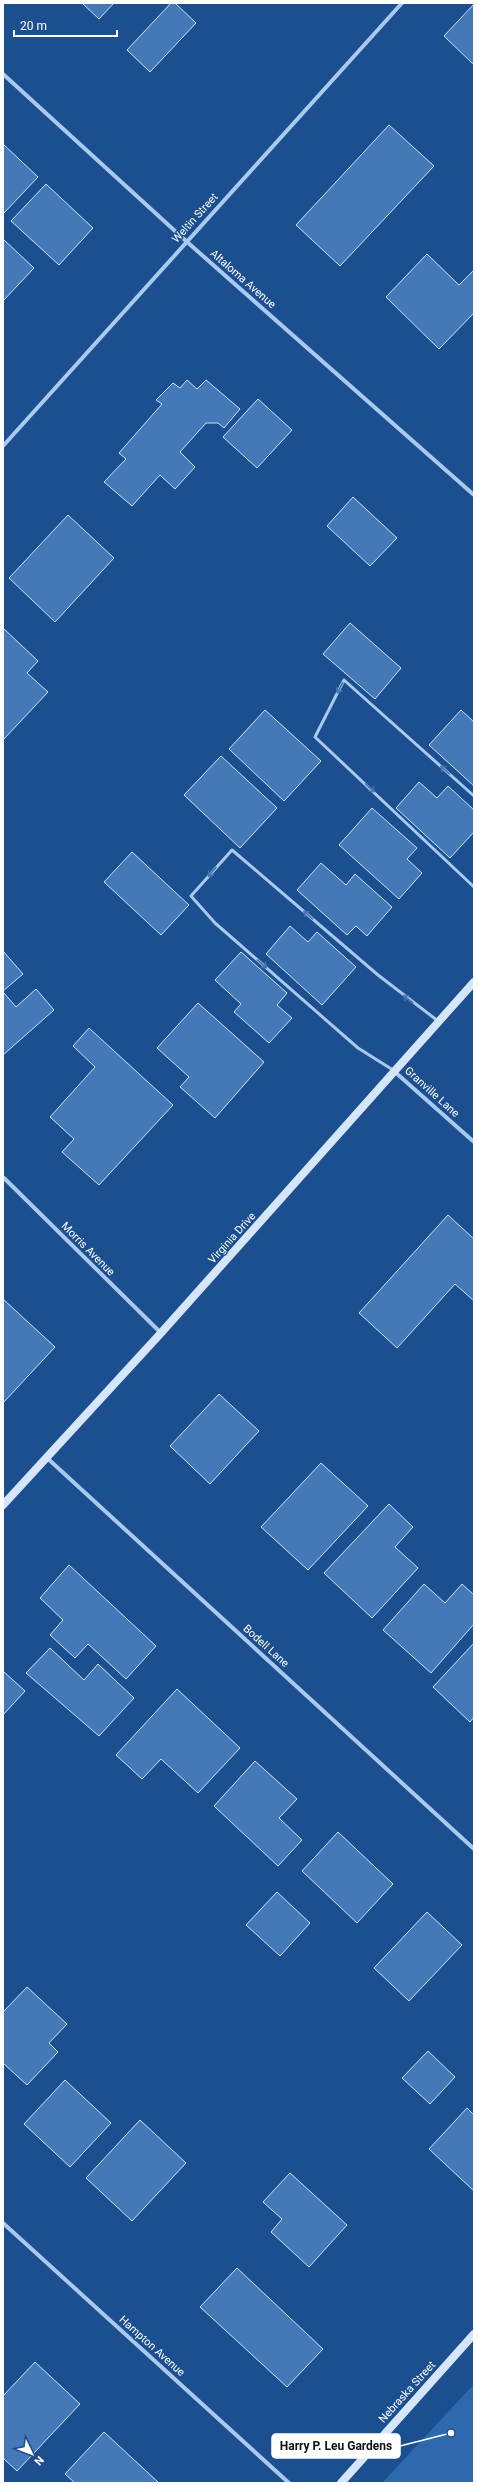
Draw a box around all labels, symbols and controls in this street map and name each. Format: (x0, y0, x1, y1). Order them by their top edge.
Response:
scale bar (14, 12, 117, 38)
text: 20 m (20, 19, 47, 33)
street label: Weltin Street (169, 190, 221, 245)
street label: Altaloma Avenue (208, 247, 279, 311)
one-way arrow (336, 682, 343, 694)
one-way arrow (440, 766, 450, 775)
one-way arrow (365, 784, 375, 793)
one-way arrow (208, 867, 217, 877)
one-way arrow (303, 911, 314, 920)
one-way arrow (257, 959, 267, 968)
one-way arrow (403, 994, 414, 1003)
street label: Granville Lane (402, 1064, 462, 1120)
street label: Virginia Drive (206, 1210, 258, 1266)
street label: Morris Avenue (59, 1220, 118, 1279)
street label: Bodell Lane (240, 1622, 292, 1670)
street label: Hampton Avenue (116, 2313, 188, 2379)
street label: Nebraska Street (376, 2358, 438, 2425)
north arrow (12, 2434, 52, 2474)
callout: Harry P. Leu Gardens (272, 2434, 400, 2458)
text: Harry P. Leu Gardens (280, 2439, 392, 2453)
text: N (31, 2453, 46, 2468)

